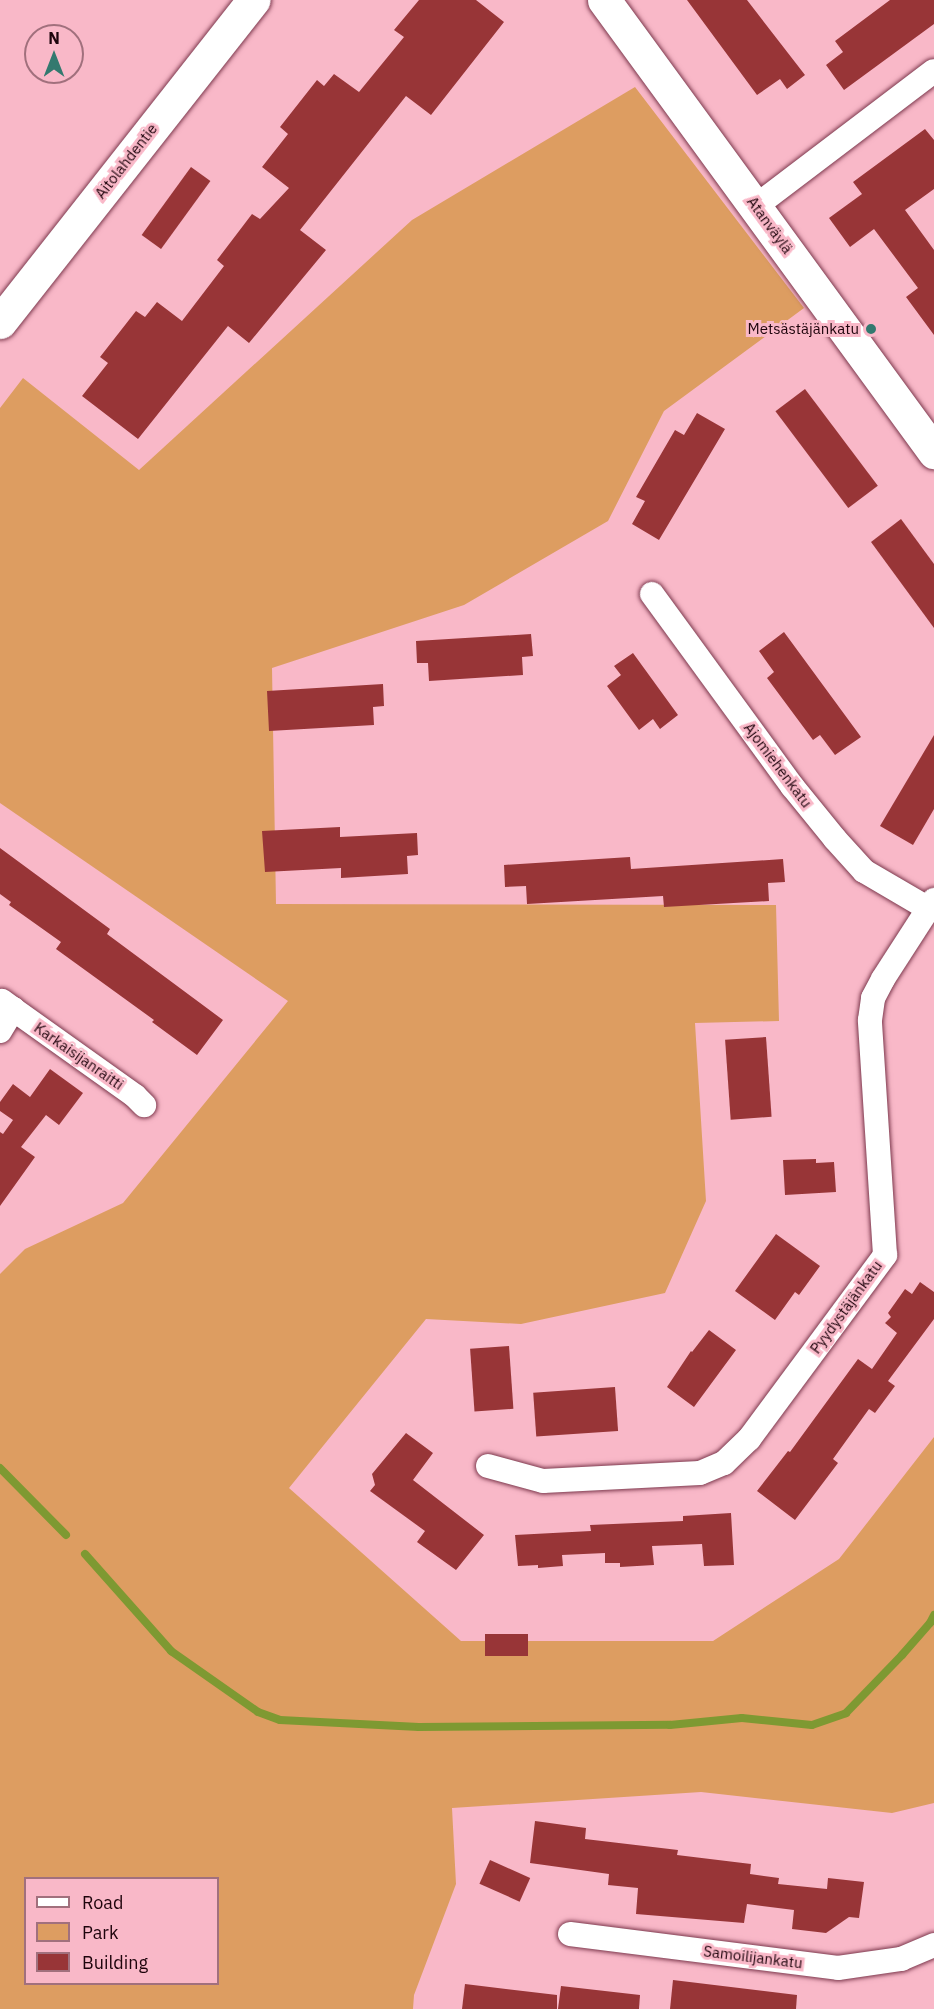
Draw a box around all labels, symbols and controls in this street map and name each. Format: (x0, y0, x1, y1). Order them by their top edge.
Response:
north arrow (24, 24, 84, 84)
text: N (48, 28, 60, 48)
street label: Aitolahdentie (91, 120, 161, 202)
street label: Atanväylä (743, 193, 797, 257)
place label: Metsästäjänkatu (748, 320, 859, 338)
marker: Metsästäjänkatu (864, 322, 878, 336)
street label: Ajomiehenkatu (740, 719, 816, 811)
street label: Karkaisijanraitti (31, 1018, 127, 1094)
street label: Pyydystäjänkatu (806, 1257, 886, 1357)
legend (24, 1877, 219, 1985)
text: Road (82, 1891, 123, 1914)
text: Park (82, 1921, 118, 1944)
street label: Samoilijankatu (702, 1942, 804, 1972)
text: Building (82, 1951, 148, 1974)

